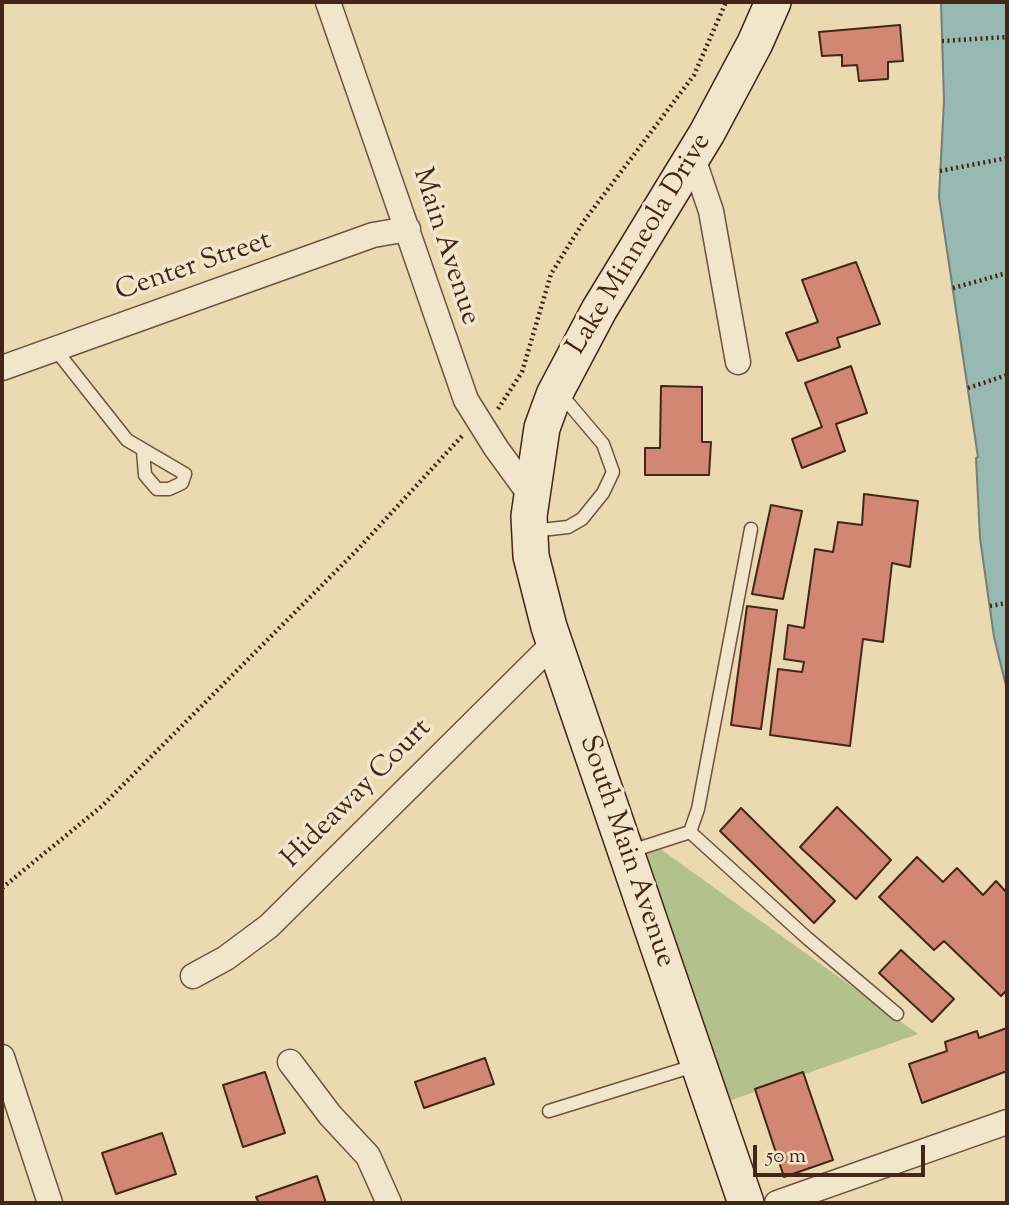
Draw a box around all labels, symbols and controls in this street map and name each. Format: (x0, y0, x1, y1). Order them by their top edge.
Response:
street label: Lake Minneola Drive (562, 128, 720, 362)
street label: Main Avenue (403, 164, 485, 330)
street label: Center Street (112, 226, 276, 310)
street label: Hideaway Court (276, 713, 440, 877)
street label: South Main Avenue (570, 732, 680, 972)
scale bar (757, 1132, 928, 1176)
text: 50 m (766, 1142, 806, 1172)

